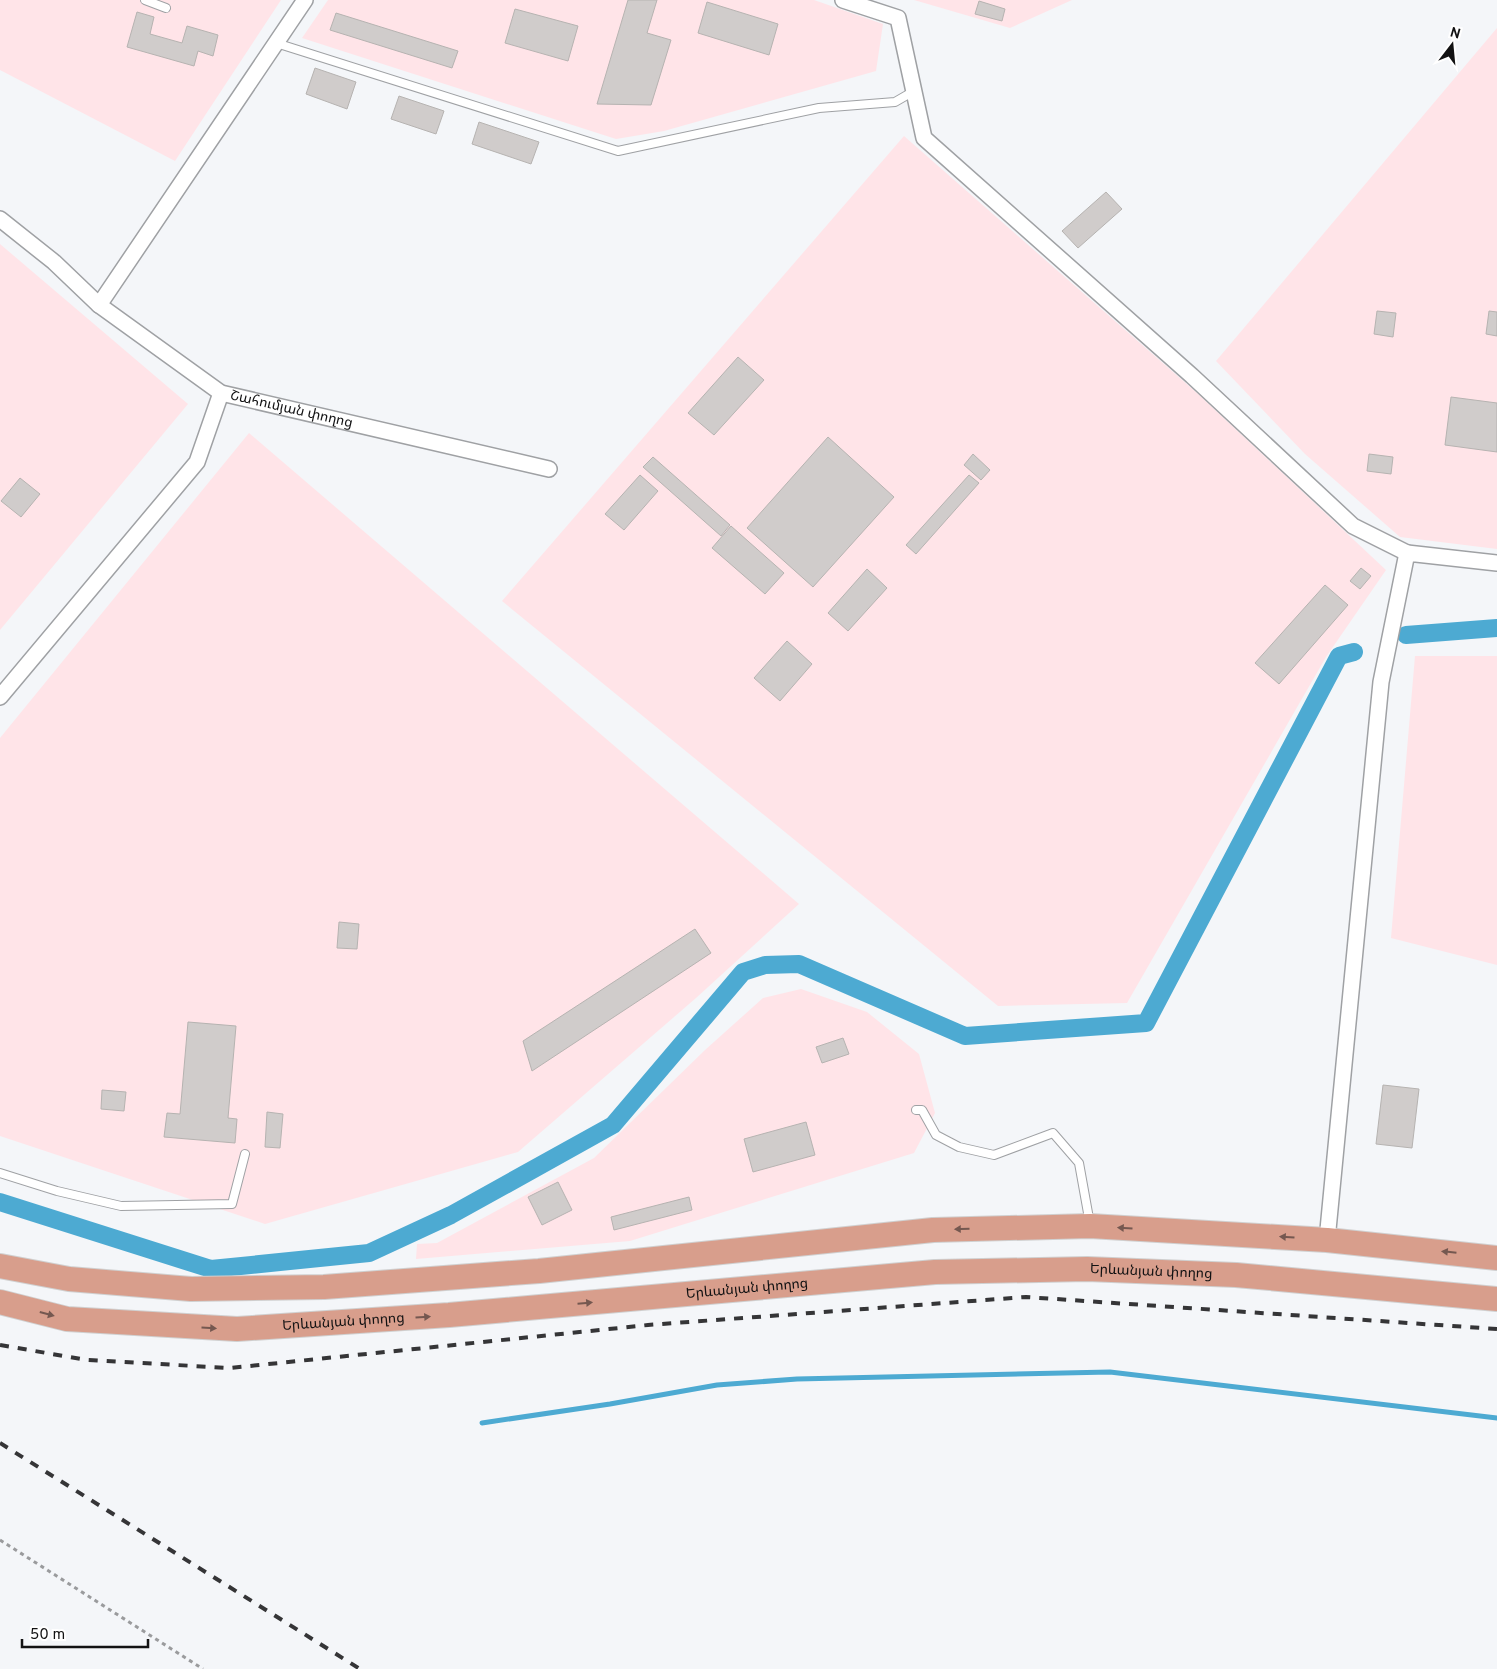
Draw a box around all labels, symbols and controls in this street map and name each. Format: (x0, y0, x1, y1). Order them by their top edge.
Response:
north arrow (1427, 20, 1477, 70)
text: N (1448, 24, 1462, 44)
street label: Շահումյան փողոց (228, 387, 355, 432)
one-way arrow (1116, 1223, 1132, 1231)
one-way arrow (954, 1225, 970, 1233)
one-way arrow (1279, 1232, 1295, 1240)
one-way arrow (1440, 1248, 1456, 1256)
street label: Երևանյան փողոց (1089, 1261, 1213, 1283)
street label: Երևանյան փողոց (685, 1275, 809, 1303)
one-way arrow (577, 1299, 593, 1307)
street label: Երևանյան փողոց (282, 1309, 405, 1335)
one-way arrow (40, 1310, 55, 1318)
one-way arrow (415, 1313, 431, 1321)
one-way arrow (201, 1324, 217, 1332)
scale bar (22, 1616, 149, 1648)
text: 50 m (30, 1626, 65, 1645)

